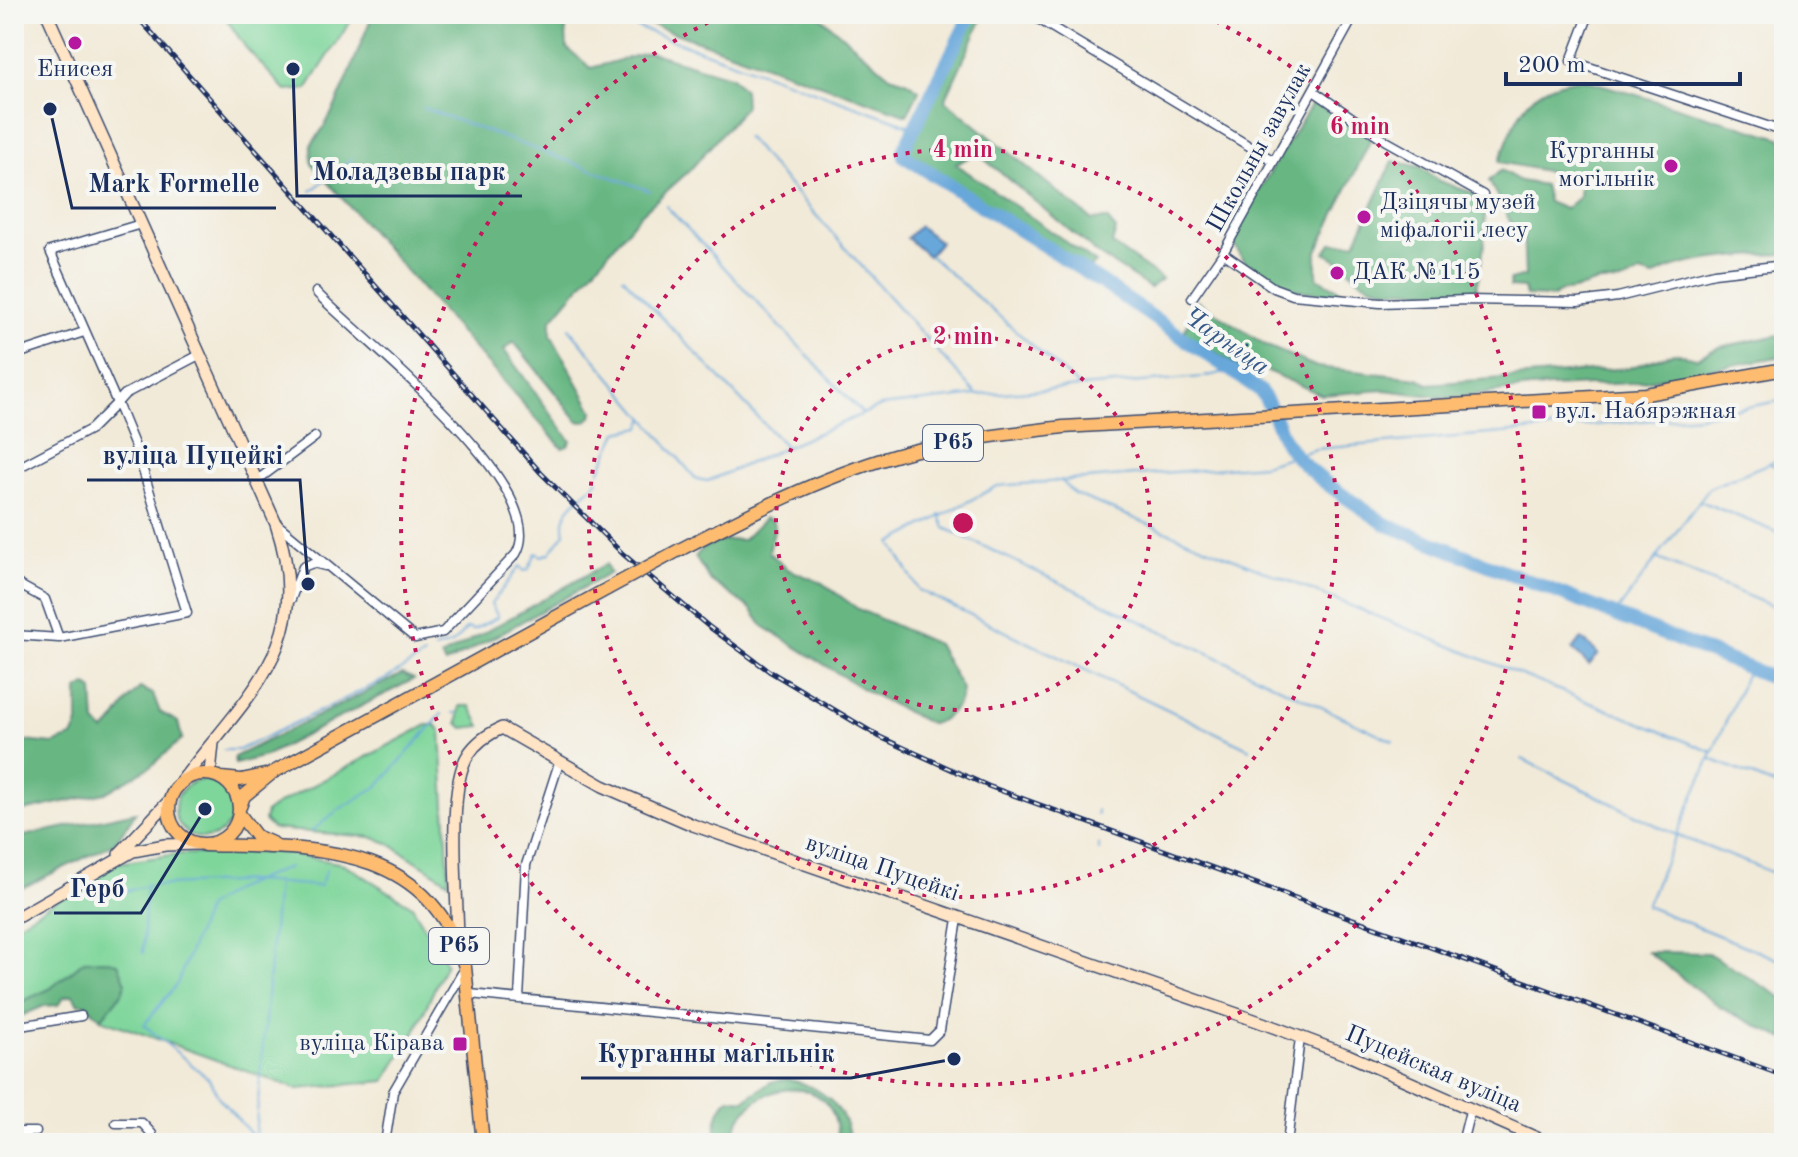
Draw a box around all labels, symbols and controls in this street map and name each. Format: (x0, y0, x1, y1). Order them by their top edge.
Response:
marker: Енисея (66, 34, 84, 52)
scale bar (1506, 36, 1740, 86)
text: 200 m (1518, 54, 1586, 78)
place label: Енисея (37, 58, 113, 82)
street label: Школьны завулак (1204, 59, 1316, 237)
text: 6 min (1330, 116, 1390, 140)
text: 4 min (933, 139, 993, 163)
place label: Курганны могільнік (1549, 140, 1655, 192)
callout: Моладзевы парк (297, 146, 522, 196)
marker: Курганны могільнік (1662, 157, 1680, 175)
callout: Mark Formelle (72, 158, 276, 208)
text: Моладзевы парк (312, 160, 506, 186)
text: Mark Formelle (88, 172, 260, 198)
place label: Дзіцячы музей міфалогіі лесу (1380, 191, 1536, 243)
marker: Дзіцячы музей міфалогіі лесу (1355, 208, 1373, 226)
place label: ДАК №115 (1353, 261, 1481, 285)
marker: ДАК №115 (1328, 264, 1346, 282)
water label: Чарніца (1178, 303, 1274, 381)
text: 2 min (933, 326, 993, 350)
place label: вул. Набярэжная (1555, 400, 1737, 424)
marker: вул. Набярэжная (1530, 403, 1548, 421)
road number: Р65 (923, 425, 983, 461)
callout: вуліца Пуцейкі (87, 430, 300, 480)
text: вуліца Пуцейкі (103, 444, 283, 470)
centre of rings (949, 509, 977, 537)
street label: вуліца Пуцейкі (802, 832, 962, 906)
callout: Герб (54, 863, 141, 913)
text: Герб (69, 877, 125, 903)
road number: Р65 (429, 928, 489, 964)
street label: Пуцейская вуліца (1341, 1022, 1525, 1118)
callout: Курганны магільнік (581, 1028, 851, 1078)
place label: вуліца Кірава (299, 1032, 444, 1056)
marker: вуліца Кірава (451, 1035, 469, 1053)
text: Курганны магільнік (597, 1042, 835, 1068)

